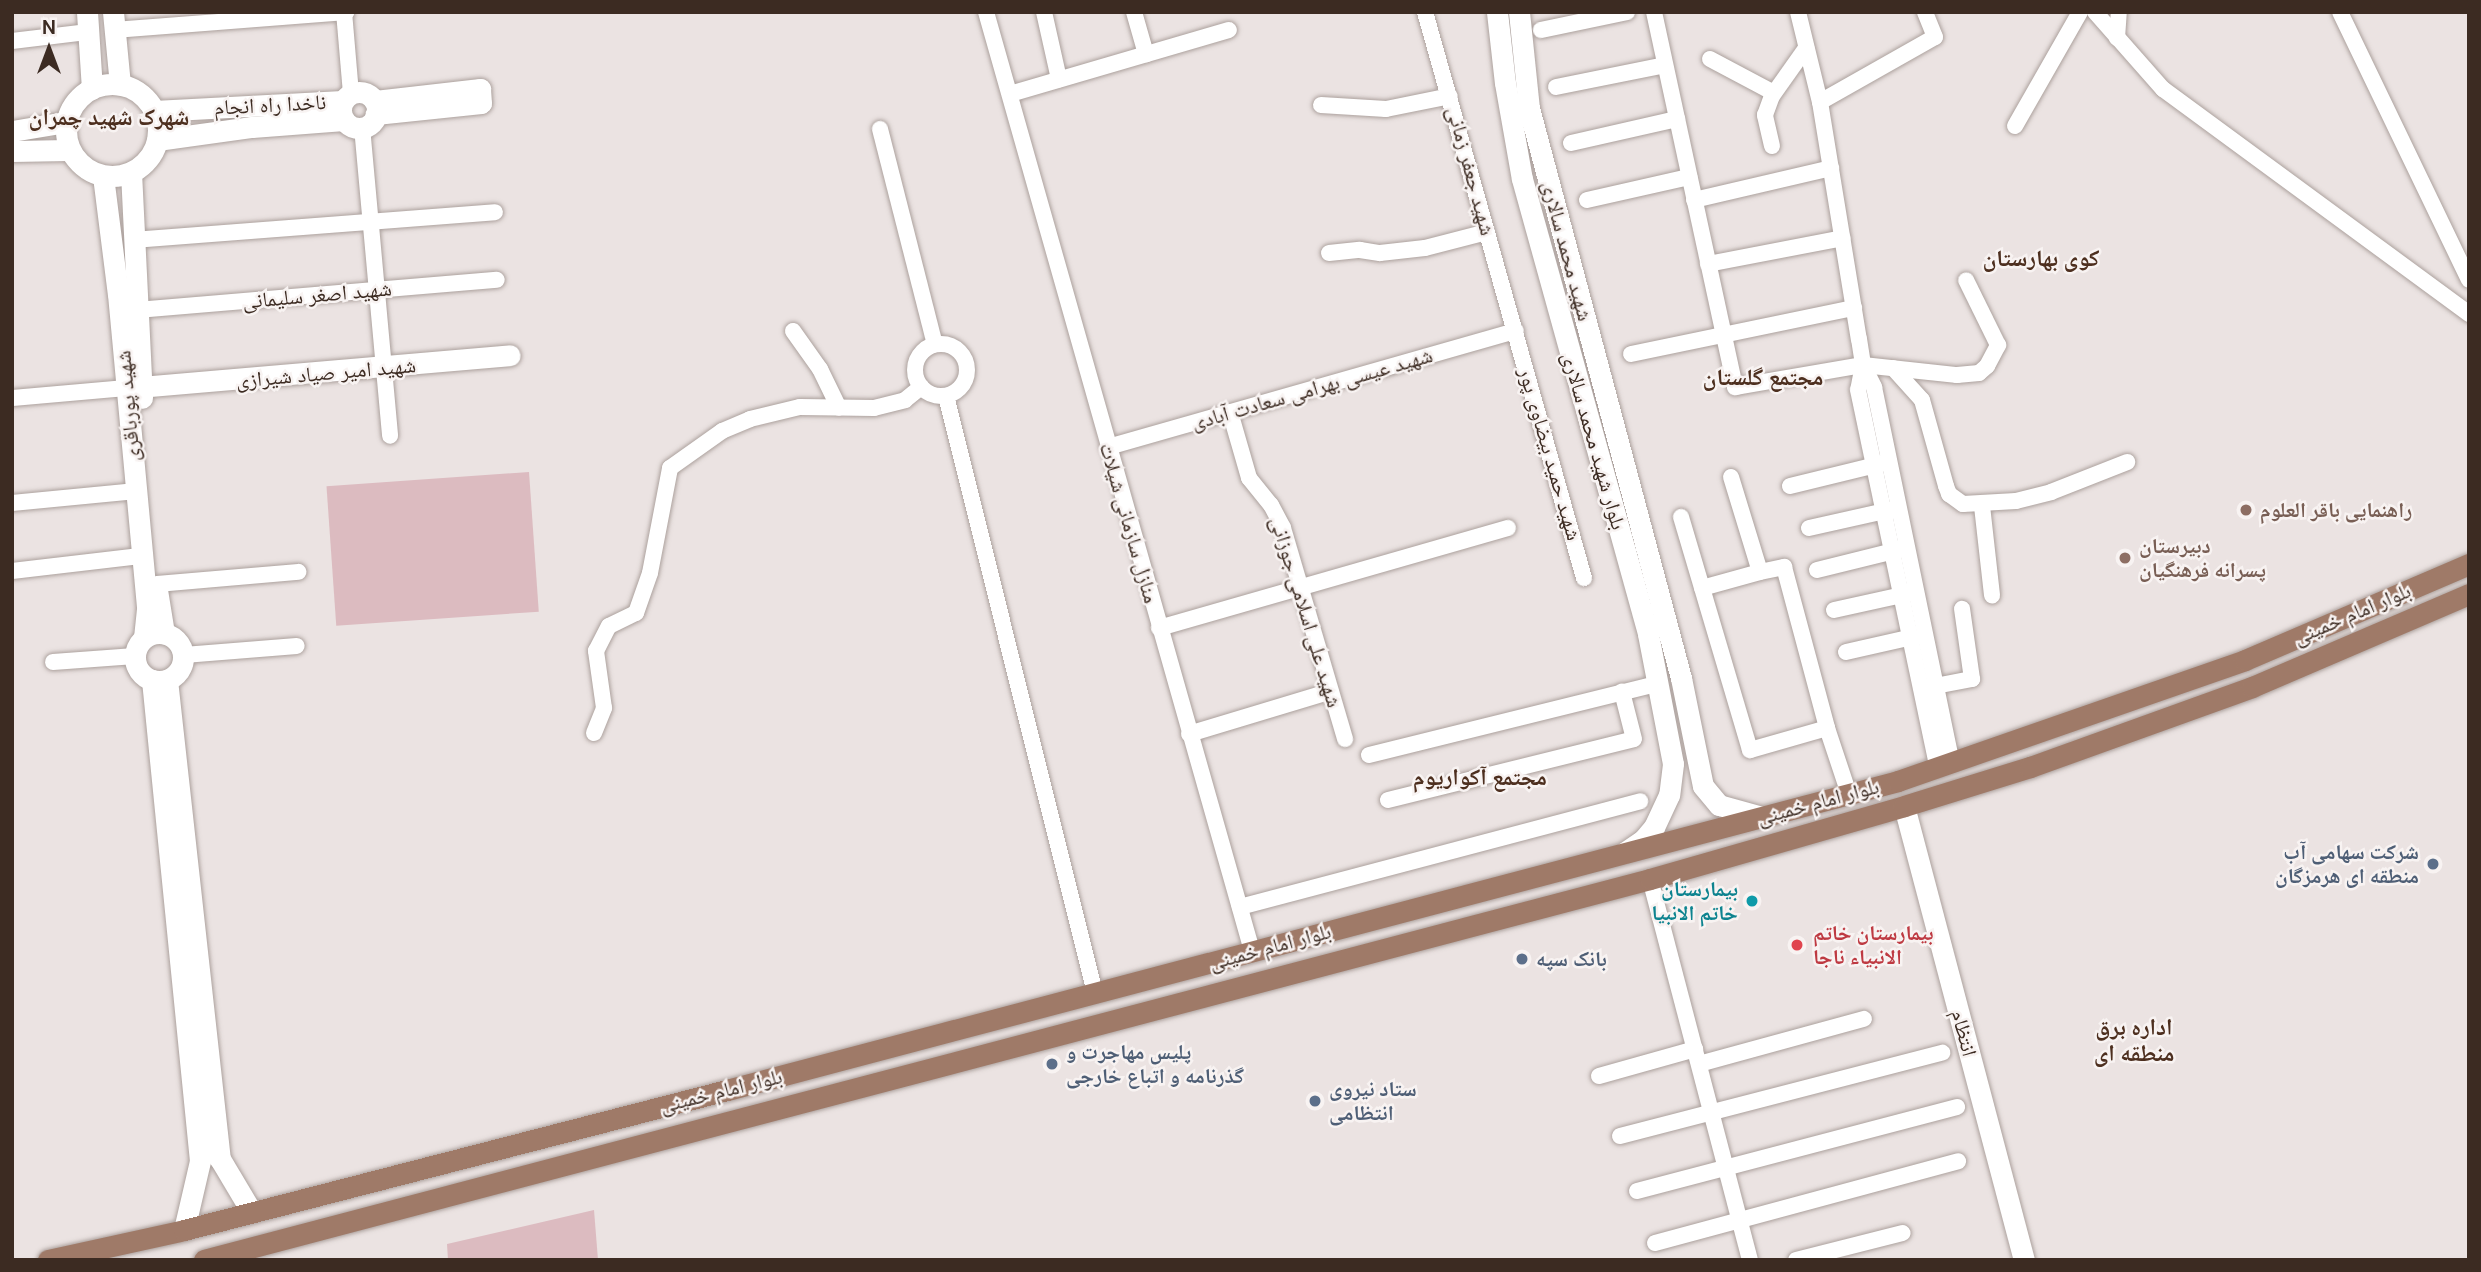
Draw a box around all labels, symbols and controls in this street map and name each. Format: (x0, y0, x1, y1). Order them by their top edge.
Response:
north arrow (14, 14, 84, 84)
text: N (42, 15, 56, 40)
street label: ناخدا راه انجام (213, 89, 327, 121)
district label: شهرک شهید چمران (29, 103, 189, 131)
street label: شهید جعفر زمانی (1442, 104, 1500, 238)
street label: شهید محمد سالاری (1536, 178, 1598, 324)
district label: کوی بهارستان (1982, 244, 2100, 272)
street label: شهید اصغر سلیمانی (241, 276, 393, 314)
street label: شهید عیسی بهرامی سعادت آبادی (1188, 342, 1436, 436)
street label: شهید پورباقری (111, 349, 145, 463)
street label: بلوار شهید محمد سالاری (1557, 349, 1631, 533)
street label: شهید امیر صیاد شیرازی (235, 353, 417, 393)
district label: مجتمع گلستان (1703, 363, 1823, 391)
street label: شهید حمید بیضاوی پور (1513, 365, 1587, 543)
street label: منازل سازمانی شیلات (1094, 440, 1164, 606)
place label: راهنمایی باقر العلوم (2260, 497, 2412, 523)
marker: راهنمایی باقر العلوم (2238, 502, 2254, 518)
street label: شهید علی اسلامی جوزانی (1265, 513, 1347, 711)
place label: دبیرستان پسرانه فرهنگیان (2139, 533, 2266, 583)
marker: دبیرستان پسرانه فرهنگیان (2117, 550, 2133, 566)
street label: بلوار امام خمینی (2289, 578, 2415, 650)
district label: مجتمع آکواریوم (1413, 763, 1547, 791)
street label: بلوار امام خمینی (1754, 774, 1882, 830)
place label: شرکت سهامی آب منطقه ای هرمزگان (2275, 839, 2419, 889)
marker: شرکت سهامی آب منطقه ای هرمزگان (2425, 856, 2441, 872)
place label: بیمارستان خاتم الانبیا (1652, 876, 1738, 926)
marker: بیمارستان خاتم الانبیا (1744, 893, 1760, 909)
street label: بلوار امام خمینی (1206, 919, 1334, 975)
place label: بیمارستان خاتم الانبیاء ناجا (1813, 920, 1933, 970)
marker: بیمارستان خاتم الانبیاء ناجا (1787, 935, 1807, 955)
place label: بانک سپه (1536, 946, 1607, 972)
marker: بانک سپه (1514, 951, 1530, 967)
street label: انتظام (1946, 1007, 1982, 1059)
district label: اداره برق منطقه ای (2094, 1013, 2174, 1067)
place label: پلیس مهاجرت و گذرنامه و اتباع خارجى (1066, 1039, 1244, 1089)
marker: پلیس مهاجرت و گذرنامه و اتباع خارجى (1044, 1056, 1060, 1072)
street label: بلوار امام خمینی (657, 1064, 785, 1118)
place label: ستاد نیروی انتظامی (1329, 1076, 1417, 1126)
marker: ستاد نیروی انتظامی (1307, 1093, 1323, 1109)

